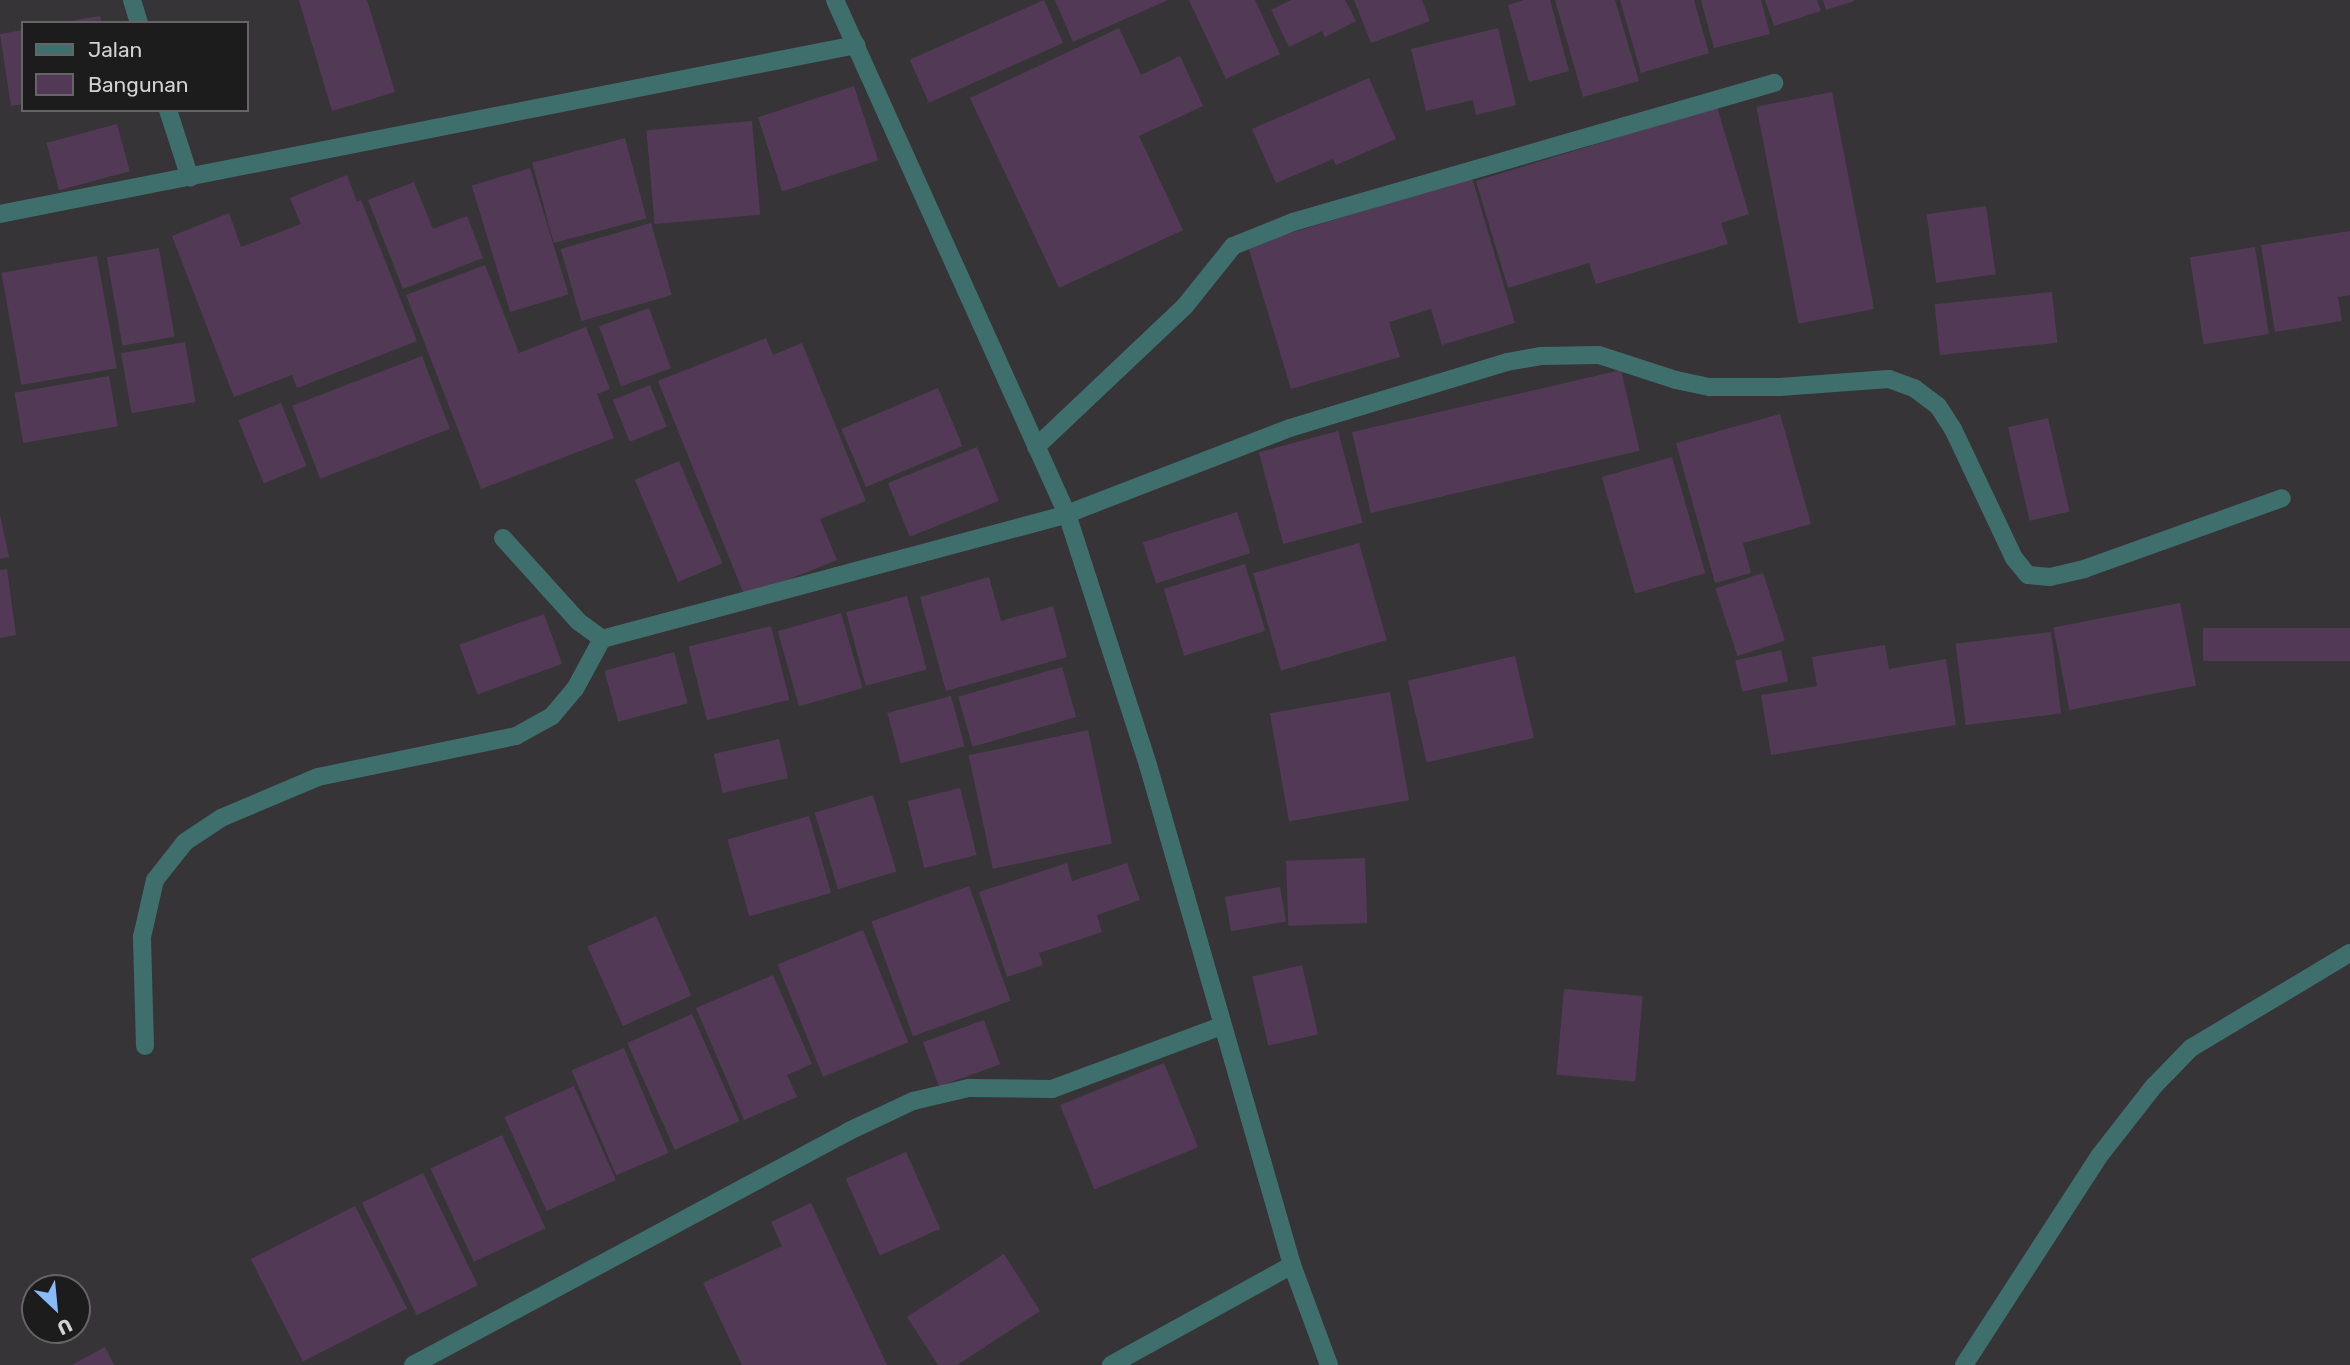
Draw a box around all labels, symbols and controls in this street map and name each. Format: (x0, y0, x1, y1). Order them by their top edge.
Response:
legend (21, 21, 248, 112)
text: Jalan (88, 37, 142, 62)
text: Bangunan (88, 72, 189, 97)
north arrow (21, 1274, 91, 1344)
text: U (53, 1313, 76, 1340)

